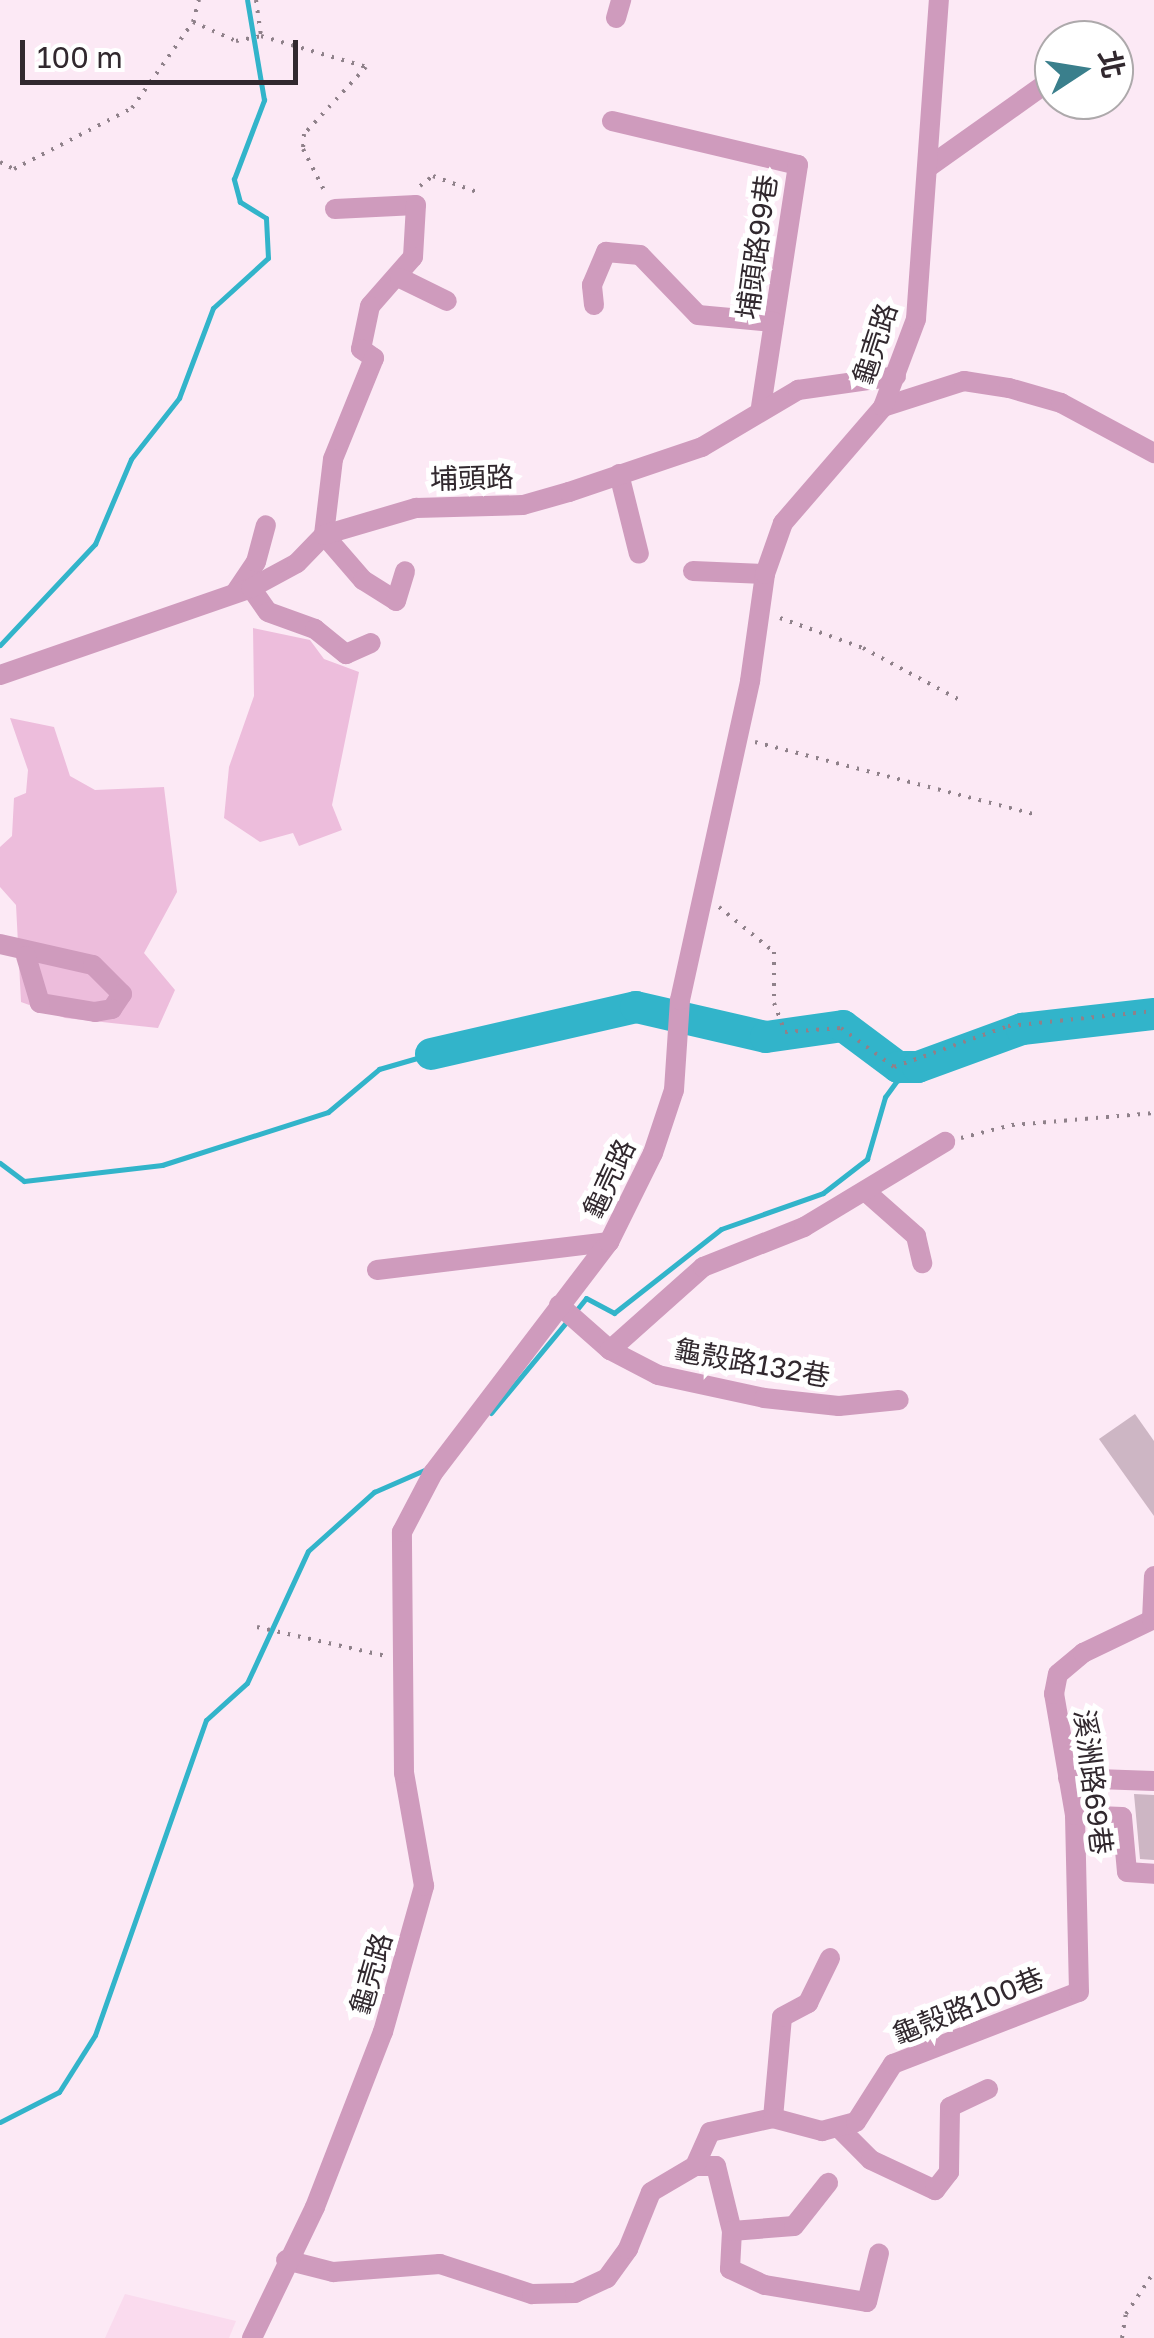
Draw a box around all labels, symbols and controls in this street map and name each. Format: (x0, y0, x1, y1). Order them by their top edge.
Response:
scale bar (25, 20, 302, 82)
north arrow (1034, 20, 1134, 120)
text: 100 m (37, 39, 123, 75)
text: 北 (1093, 47, 1131, 81)
street label: 埔頭路99巷 (730, 172, 784, 322)
street label: 龜壳路 (846, 299, 904, 389)
street label: 埔頭路 (429, 460, 515, 496)
street label: 龜壳路 (576, 1134, 642, 1224)
street label: 龜殼路132巷 (671, 1333, 833, 1393)
street label: 溪洲路69巷 (1067, 1708, 1119, 1856)
street label: 龜壳路 (343, 1929, 399, 2019)
street label: 龜殼路100巷 (887, 1960, 1049, 2052)

